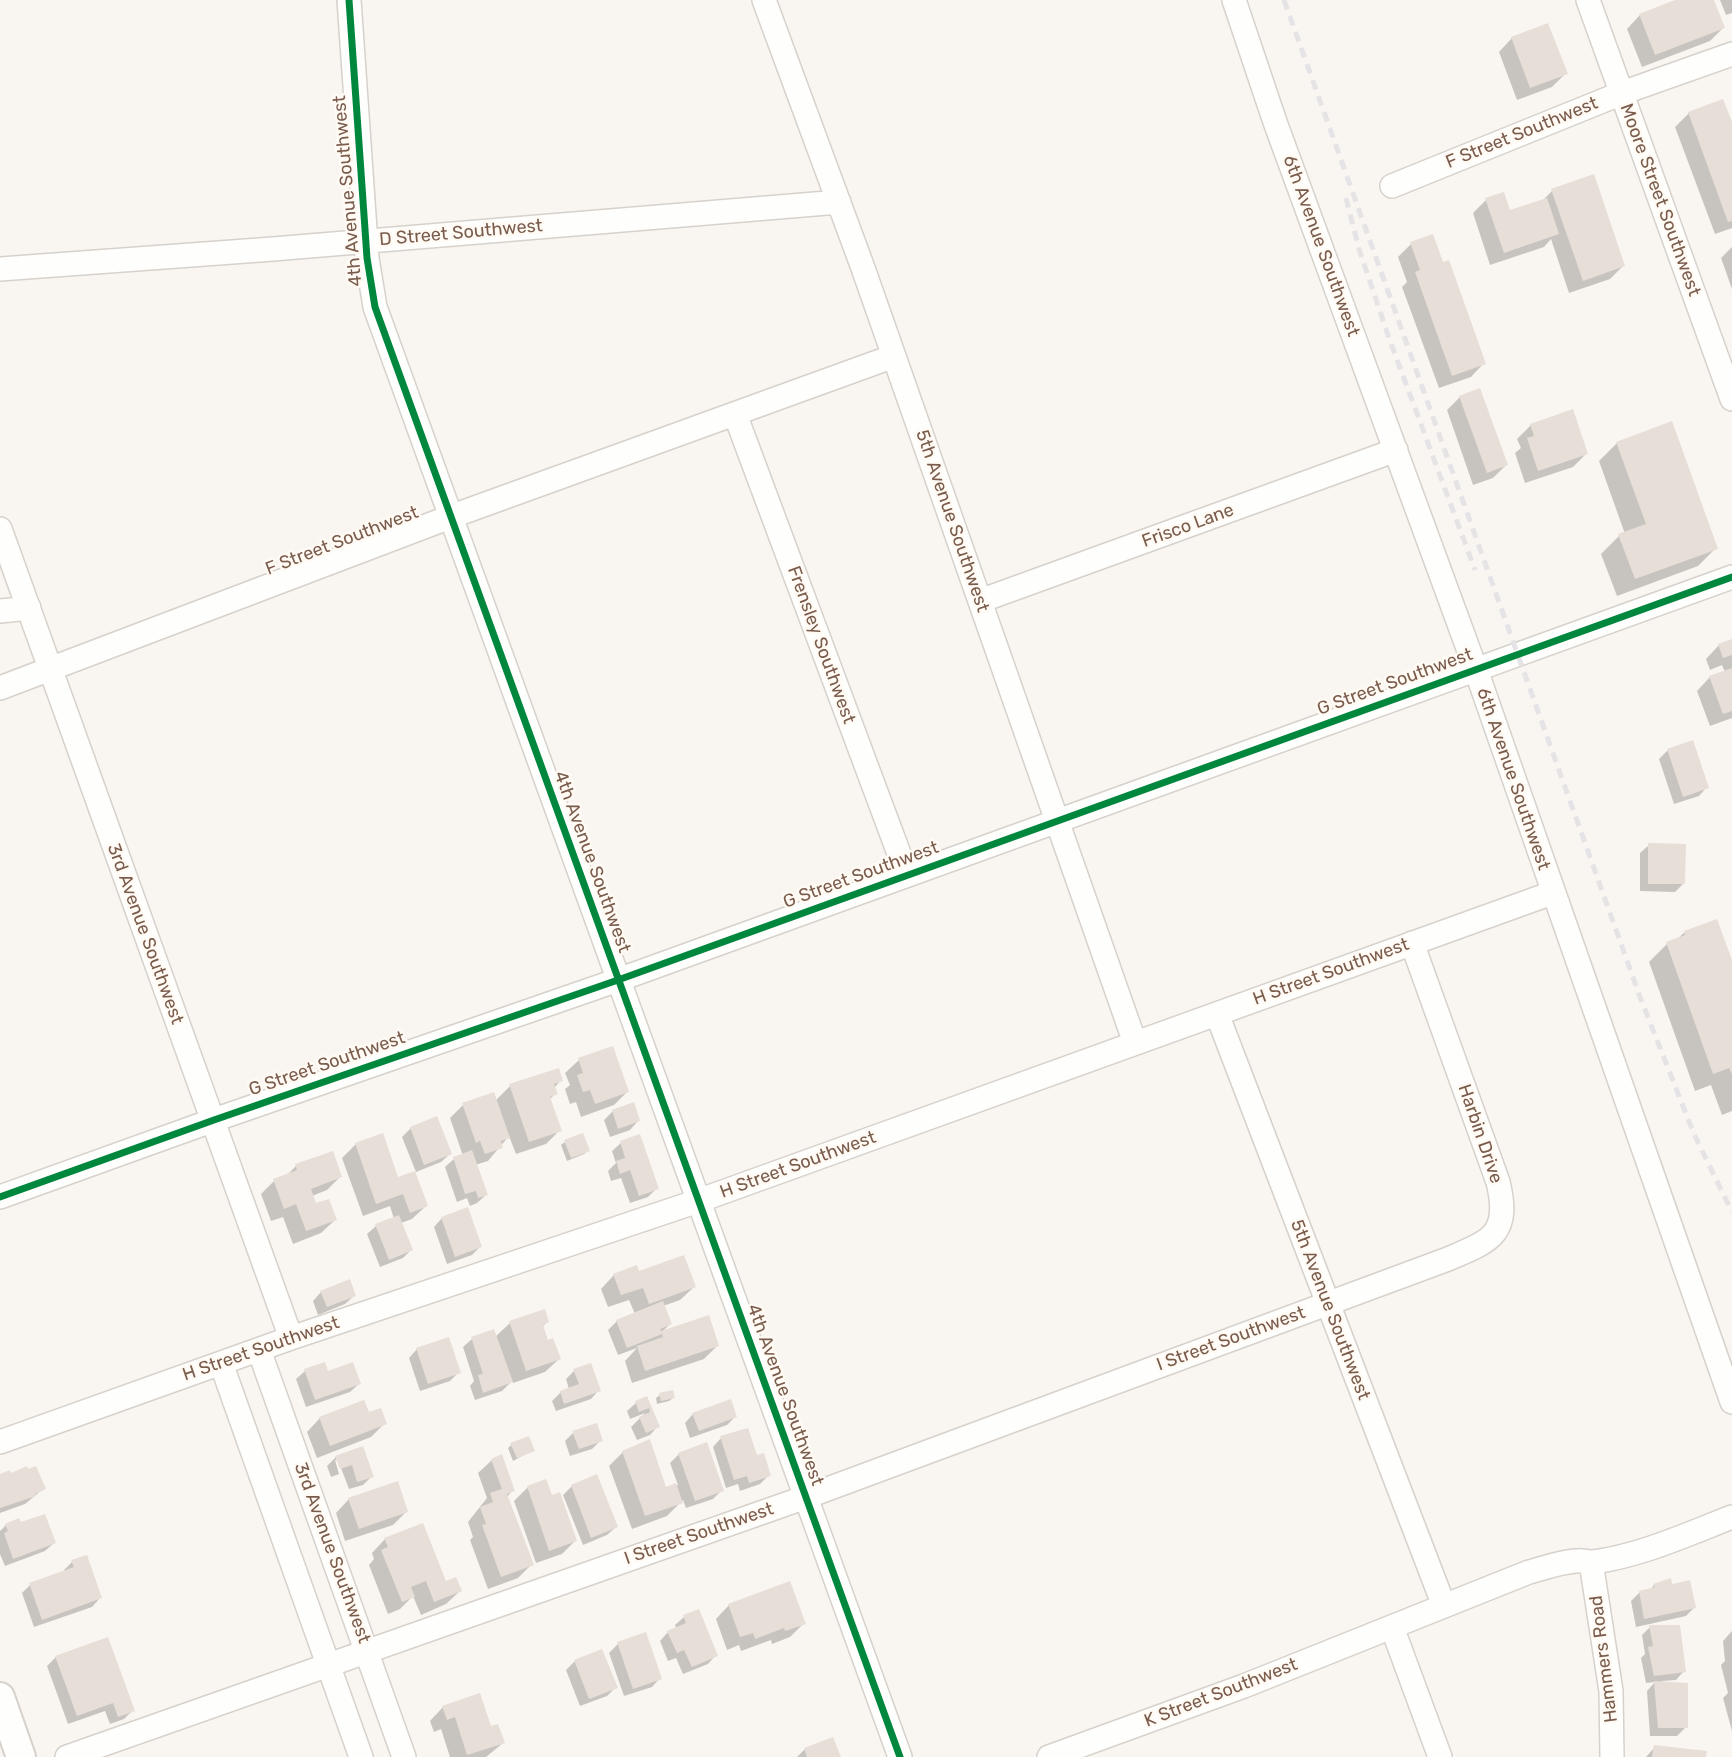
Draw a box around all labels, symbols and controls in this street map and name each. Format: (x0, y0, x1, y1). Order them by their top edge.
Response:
street label: F Street Southwest (1443, 93, 1601, 173)
street label: 4th Avenue Southwest (329, 95, 367, 287)
street label: Moore Street Southwest (1615, 101, 1705, 299)
street label: 6th Avenue Southwest (1278, 152, 1364, 340)
street label: D Street Southwest (378, 215, 544, 251)
street label: 5th Avenue Southwest (911, 427, 993, 615)
street label: Frisco Lane (1139, 499, 1237, 553)
street label: F Street Southwest (262, 502, 422, 580)
street label: Frensley Southwest (782, 563, 860, 727)
street label: G Street Southwest (1314, 644, 1476, 720)
street label: 6th Avenue Southwest (1472, 685, 1554, 873)
street label: 4th Avenue Southwest (549, 768, 635, 956)
street label: G Street Southwest (780, 837, 942, 913)
street label: 3rd Avenue Southwest (102, 841, 188, 1027)
street label: H Street Southwest (1250, 934, 1412, 1010)
street label: G Street Southwest (246, 1027, 408, 1101)
street label: Harbin Drive (1453, 1082, 1507, 1186)
street label: H Street Southwest (717, 1127, 879, 1203)
street label: 5th Avenue Southwest (1286, 1217, 1374, 1403)
street label: 4th Avenue Southwest (742, 1301, 828, 1489)
street label: I Street Southwest (1154, 1302, 1308, 1376)
street label: H Street Southwest (180, 1312, 342, 1386)
street label: 3rd Avenue Southwest (289, 1460, 375, 1646)
street label: I Street Southwest (622, 1498, 776, 1570)
street label: Hammers Road (1585, 1594, 1623, 1724)
street label: K Street Southwest (1141, 1654, 1301, 1732)

